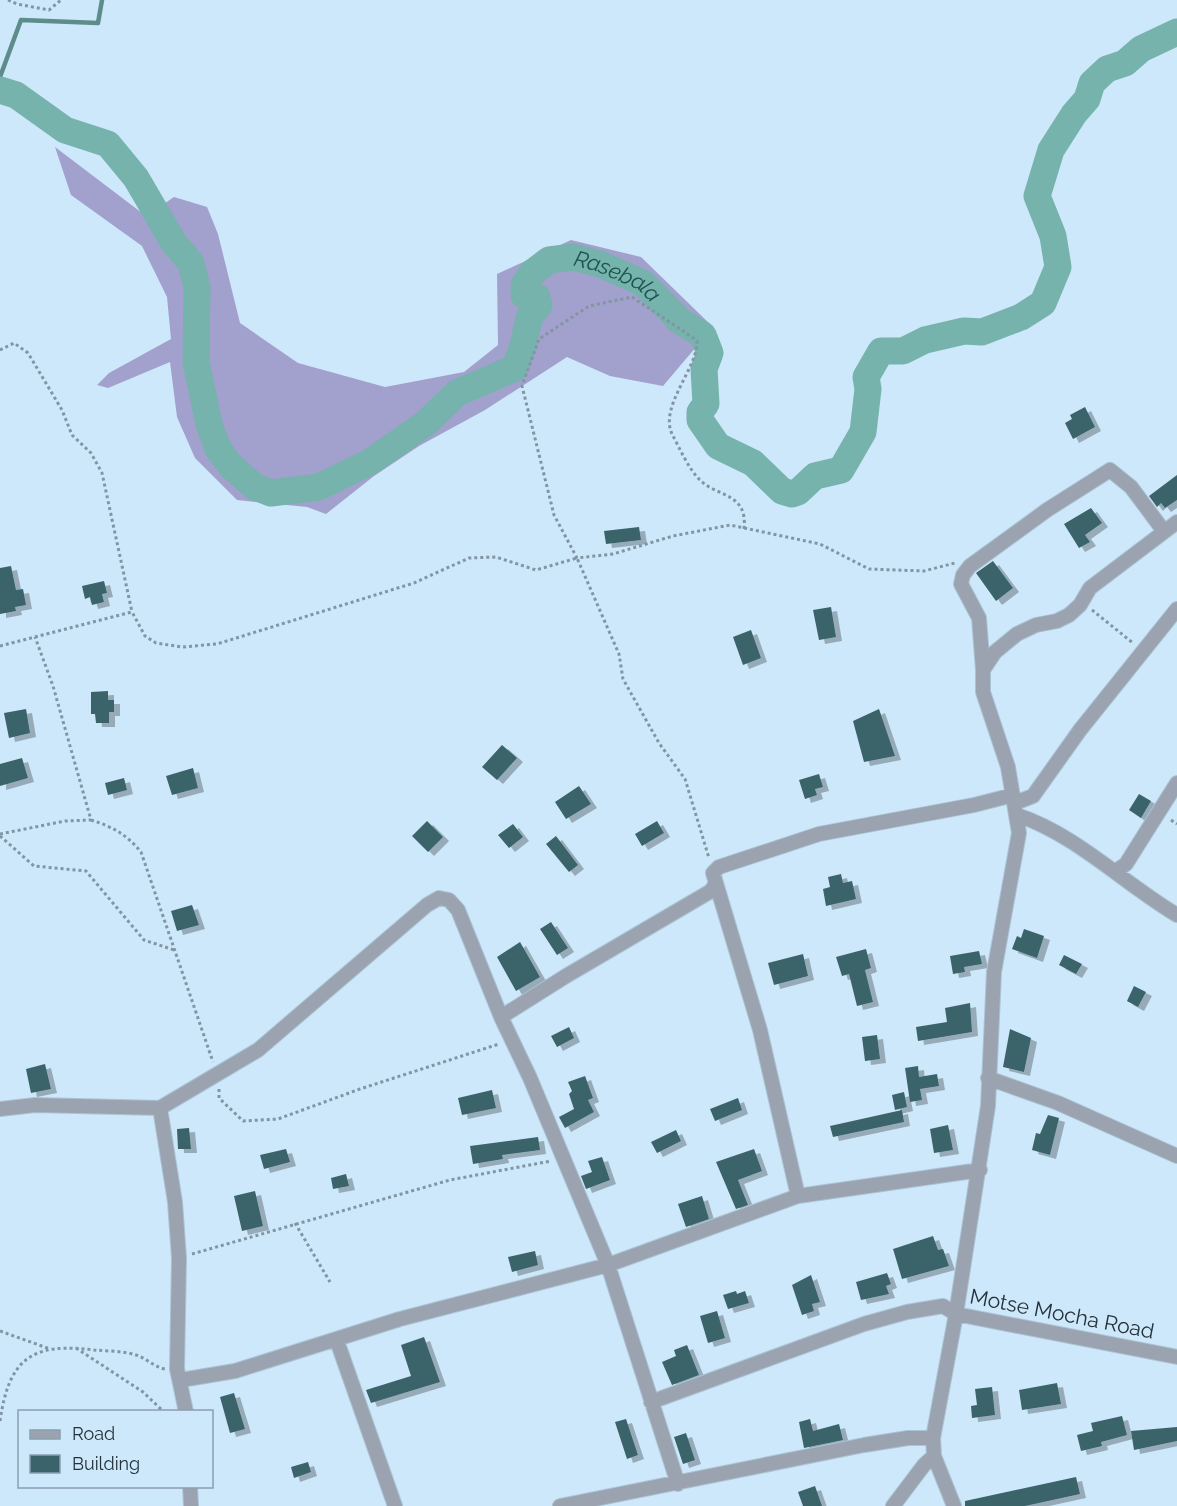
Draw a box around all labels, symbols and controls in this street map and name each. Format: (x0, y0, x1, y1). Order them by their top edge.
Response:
water label: Rasebala (571, 245, 667, 307)
street label: Motse Mocha Road (968, 1283, 1156, 1344)
legend (18, 1410, 213, 1488)
text: Road (72, 1423, 115, 1444)
text: Building (72, 1453, 140, 1474)

